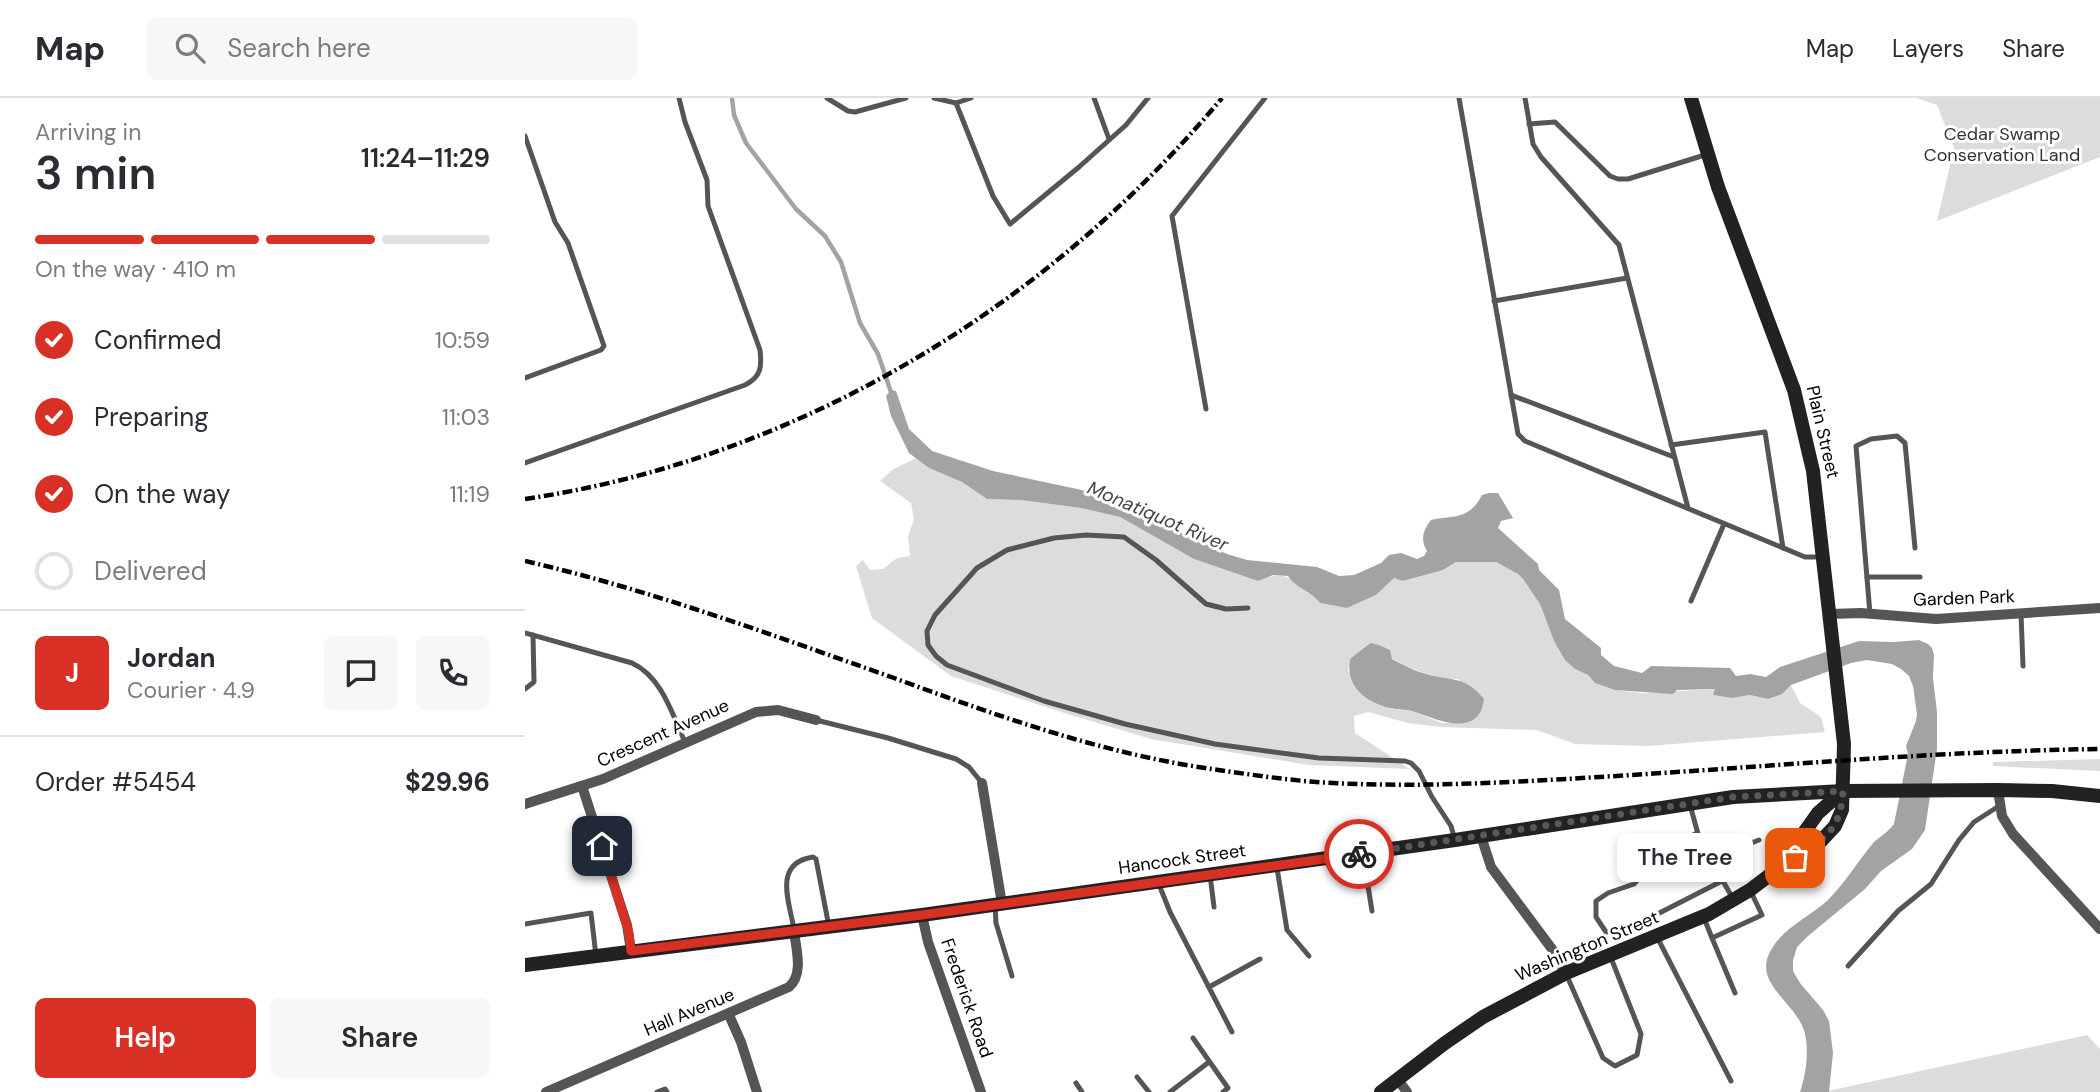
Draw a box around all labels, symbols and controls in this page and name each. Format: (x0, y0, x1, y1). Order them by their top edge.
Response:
search box (147, 17, 637, 80)
text: Map (35, 27, 105, 70)
icon: search (171, 29, 209, 67)
text: Search here (227, 31, 371, 65)
text: Map (1806, 33, 1854, 64)
text: Layers (1892, 33, 1964, 64)
text: Share (2002, 33, 2065, 64)
text: Arriving in (35, 117, 141, 147)
park label: Cedar Swamp Conservation Land (1924, 122, 2080, 167)
text: 11:24–11:29 (361, 141, 490, 175)
text: 3 min (35, 143, 156, 203)
text: On the way · 410 m (35, 254, 236, 284)
icon: check (35, 321, 73, 359)
text: Confirmed (94, 323, 221, 357)
text: 10:59 (435, 325, 490, 355)
street label: Plain Street (1801, 383, 1845, 481)
icon: check (35, 398, 73, 436)
text: Preparing (94, 400, 209, 434)
text: 11:03 (442, 402, 490, 432)
icon: check (35, 475, 73, 513)
water label: Monatiquot River (1084, 475, 1233, 557)
text: On the way (94, 477, 230, 511)
text: 11:19 (449, 479, 490, 509)
text: Delivered (94, 554, 207, 588)
street label: Garden Park (1913, 584, 2015, 612)
button: chat (324, 636, 398, 710)
button: phone (416, 636, 490, 710)
text: Jordan (127, 641, 216, 675)
text: J (65, 656, 79, 690)
text: Courier · 4.9 (127, 675, 255, 705)
street label: Crescent Avenue (593, 693, 733, 773)
text: Order #5454 (35, 765, 196, 799)
text: $29.96 (405, 765, 490, 799)
pin (572, 816, 632, 876)
courier (1324, 819, 1394, 889)
icon: home (583, 827, 621, 865)
pin (1765, 828, 1825, 888)
callout: The Tree (1617, 834, 1753, 882)
icon: bike (1340, 835, 1378, 873)
street label: Hancock Street (1117, 838, 1247, 880)
icon: bag (1776, 839, 1814, 877)
text: The Tree (1637, 842, 1733, 872)
street label: Washington Street (1511, 905, 1663, 987)
street label: Frederick Road (935, 935, 999, 1061)
street label: Hall Avenue (640, 982, 738, 1042)
button: Help (35, 998, 256, 1078)
button: Share (270, 998, 490, 1078)

